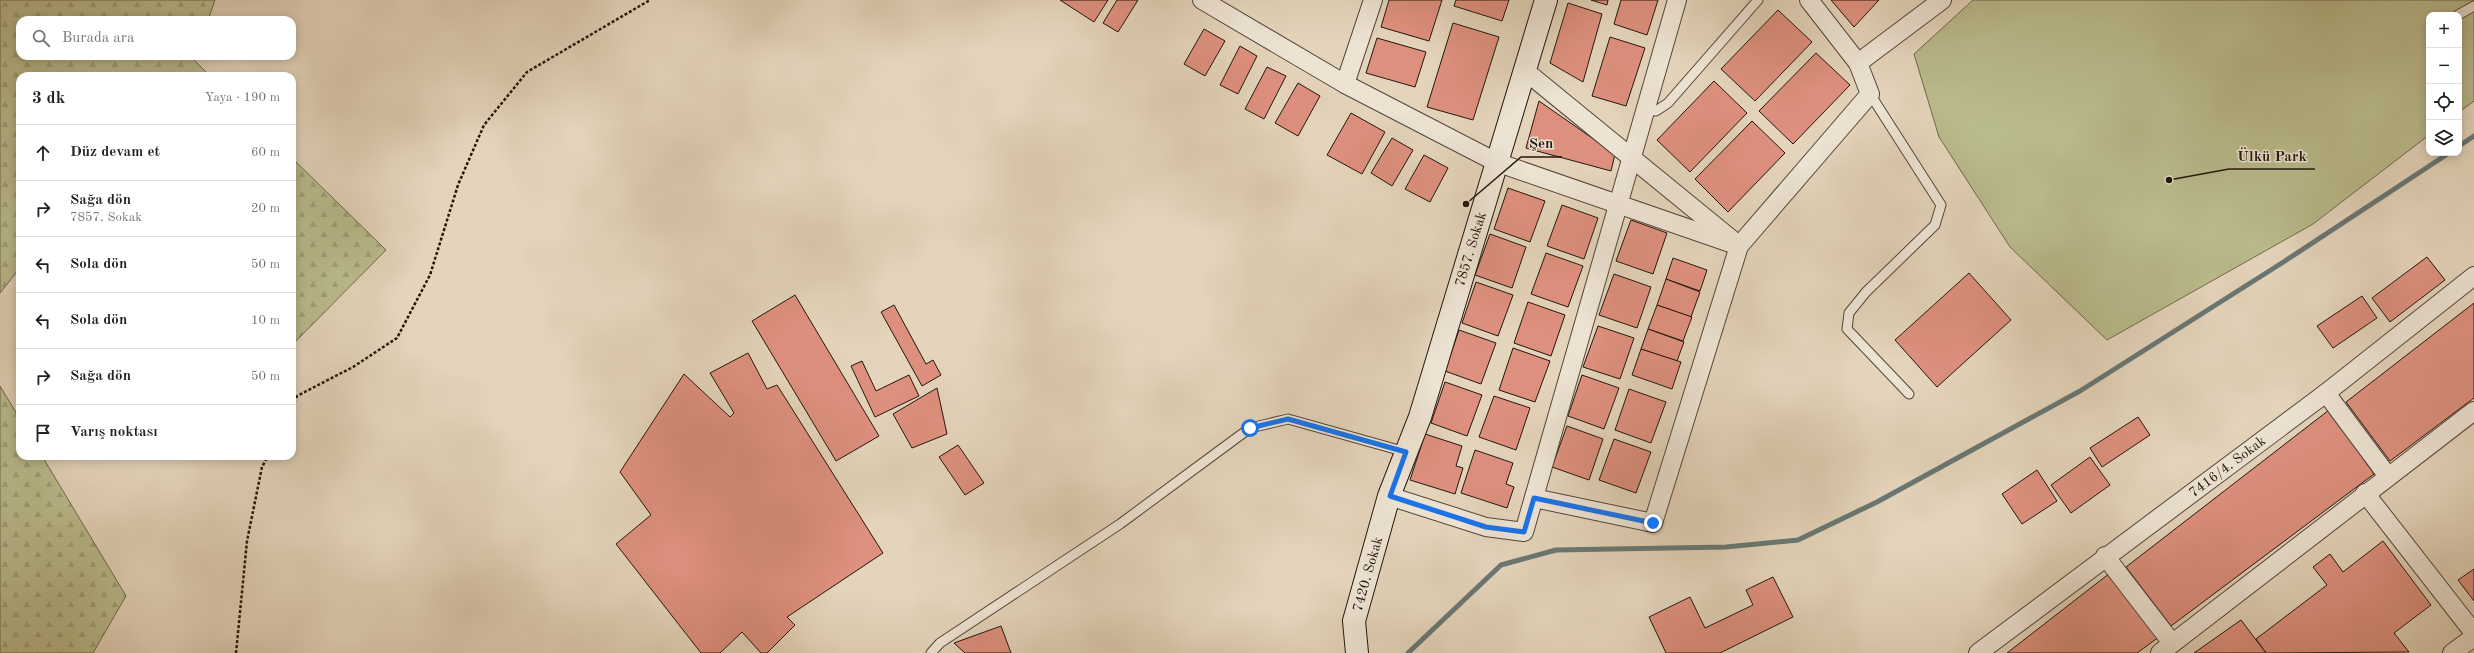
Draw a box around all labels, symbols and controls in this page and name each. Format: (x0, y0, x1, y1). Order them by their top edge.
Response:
map controls (2426, 12, 2462, 156)
button: + (2426, 12, 2462, 48)
search box (16, 16, 296, 60)
icon: search (30, 27, 52, 49)
text: Burada ara (62, 31, 134, 46)
button: − (2426, 48, 2462, 84)
button: locate (2426, 84, 2462, 120)
text: 3 dk (32, 90, 65, 107)
text: Yaya · 190 m (205, 91, 280, 104)
button: layers (2426, 120, 2462, 156)
callout: Şen (1521, 130, 1562, 157)
text: Şen (1529, 137, 1553, 152)
icon: ahead (32, 142, 54, 164)
callout: Ülkü Park (2229, 142, 2315, 169)
text: Düz devam et (70, 145, 160, 160)
text: 60 m (251, 146, 280, 159)
text: Ülkü Park (2237, 147, 2307, 165)
text: Sağa dön (70, 193, 131, 208)
icon: right (32, 198, 54, 220)
text: 20 m (251, 202, 280, 215)
street label: 7857. Sokak (1453, 210, 1489, 288)
text: 7857. Sokak (70, 211, 142, 224)
icon: left (32, 254, 54, 276)
text: Sola dön (70, 257, 127, 272)
text: 50 m (251, 258, 280, 271)
icon: left (32, 310, 54, 332)
text: Sola dön (70, 313, 127, 328)
text: 10 m (251, 314, 280, 327)
icon: right (32, 366, 54, 388)
text: Sağa dön (70, 369, 131, 384)
text: 50 m (251, 370, 280, 383)
route start (1241, 419, 1259, 437)
icon: arrive (32, 422, 54, 444)
text: Varış noktası (70, 425, 158, 440)
street label: 7416/4. Sokak (2187, 434, 2268, 500)
route end (1644, 514, 1662, 532)
street label: 7420. Sokak (1351, 535, 1385, 613)

